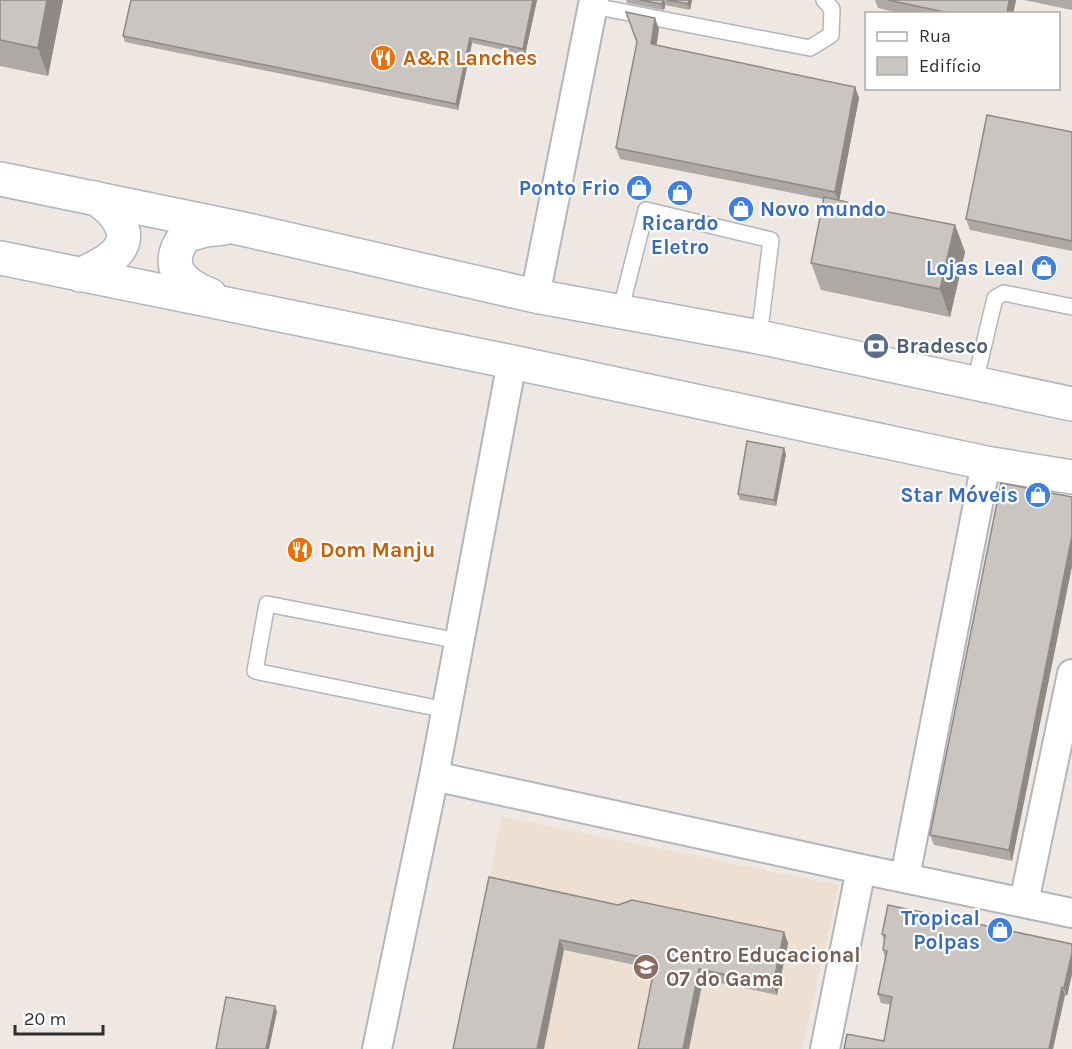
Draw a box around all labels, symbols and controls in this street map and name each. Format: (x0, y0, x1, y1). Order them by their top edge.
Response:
legend (865, 12, 1060, 90)
text: Rua (919, 25, 951, 47)
restaurant icon: A&R Lanches (368, 43, 398, 73)
place label: A&R Lanches (403, 46, 537, 70)
text: Edifício (919, 55, 981, 77)
shop icon: Ponto Frio (624, 173, 654, 203)
place label: Ponto Frio (519, 176, 620, 200)
shop icon: Ricardo Eletro (665, 178, 695, 208)
shop icon: Novo mundo (726, 194, 756, 224)
place label: Novo mundo (760, 197, 886, 221)
place label: Ricardo Eletro (642, 211, 718, 259)
shop icon: Lojas Leal (1029, 253, 1059, 283)
place label: Lojas Leal (926, 256, 1024, 280)
bank icon: Bradesco (861, 331, 891, 361)
place label: Bradesco (896, 334, 988, 358)
shop icon: Star Móveis (1023, 480, 1053, 510)
place label: Star Móveis (900, 483, 1018, 507)
restaurant icon: Dom Manju (285, 535, 315, 565)
place label: Dom Manju (320, 538, 435, 562)
place label: Tropical Polpas (901, 906, 980, 954)
shop icon: Tropical Polpas (985, 915, 1015, 945)
place label: Centro Educacional 07 do Gama (666, 943, 861, 991)
school or university icon: Centro Educacional 07 do Gama (631, 952, 661, 982)
scale bar (15, 998, 104, 1036)
text: 20 m (24, 1008, 66, 1030)

